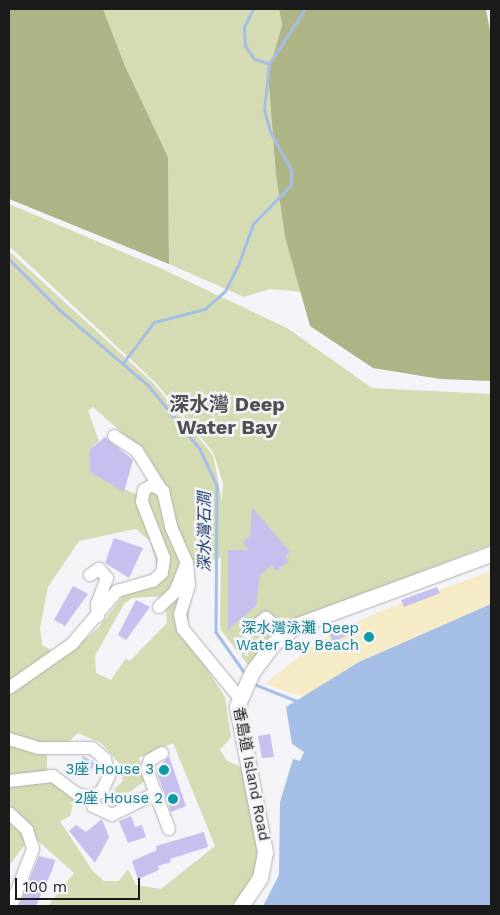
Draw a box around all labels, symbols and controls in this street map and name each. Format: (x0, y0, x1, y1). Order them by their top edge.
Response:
district label: 深水灣 Deep Water Bay (169, 393, 285, 440)
water label: 深水灣石澗 (195, 492, 215, 572)
place label: 深水灣泳灘 Deep Water Bay Beach (235, 619, 359, 654)
marker: 深水灣泳灘 Deep Water Bay Beach (363, 631, 375, 643)
street label: 香島道 Island Road (229, 706, 273, 842)
place label: 3座 House 3 (66, 761, 154, 779)
marker: 3座 House 3 (158, 764, 170, 776)
place label: 2座 House 2 (75, 790, 163, 808)
marker: 2座 House 2 (167, 793, 179, 805)
scale bar (18, 868, 142, 900)
text: 100 m (23, 878, 67, 896)

